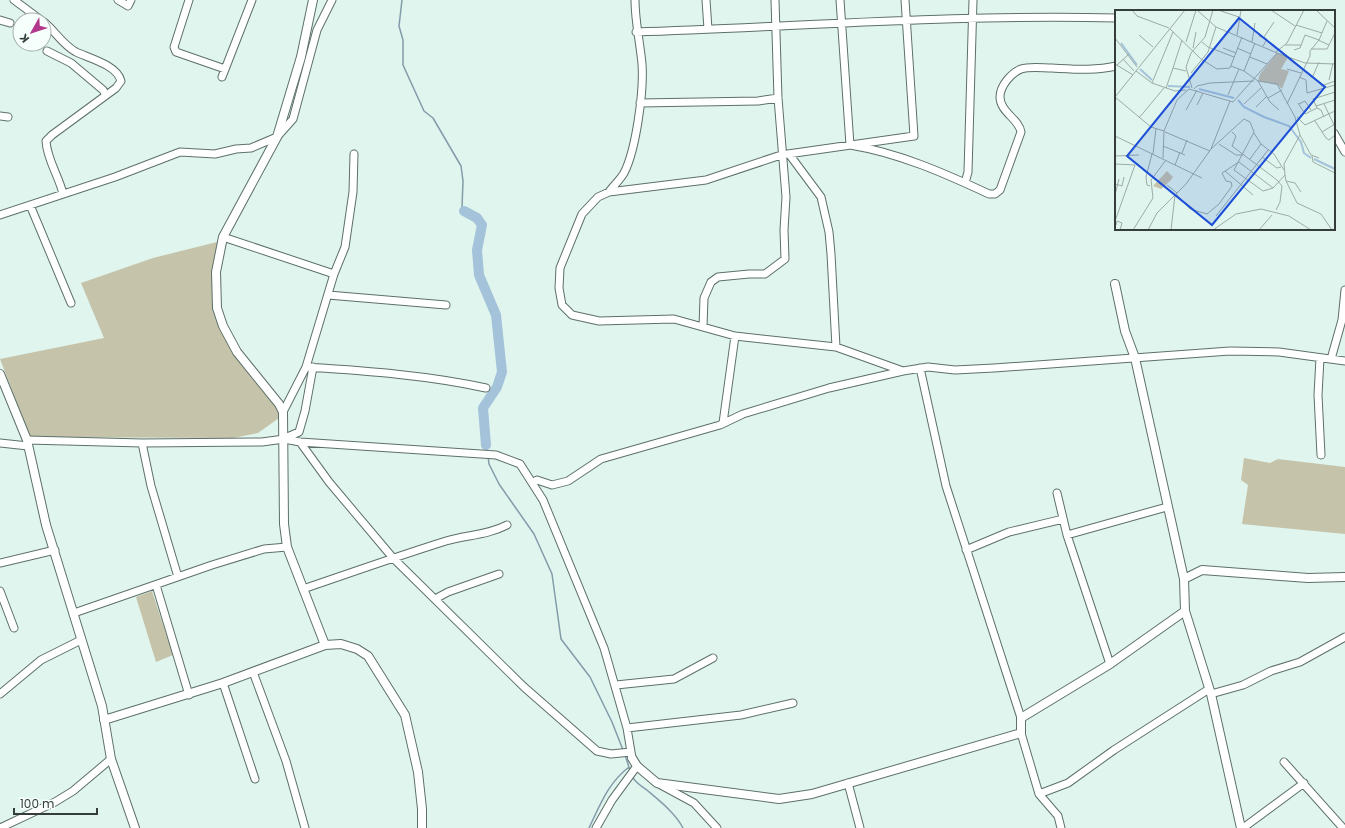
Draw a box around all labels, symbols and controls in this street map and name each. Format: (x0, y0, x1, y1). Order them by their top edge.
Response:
inset map (1115, 10, 1335, 230)
north arrow (12, 12, 52, 52)
text: K (15, 30, 33, 46)
scale bar (14, 790, 97, 816)
text: 100 m (20, 795, 54, 812)

